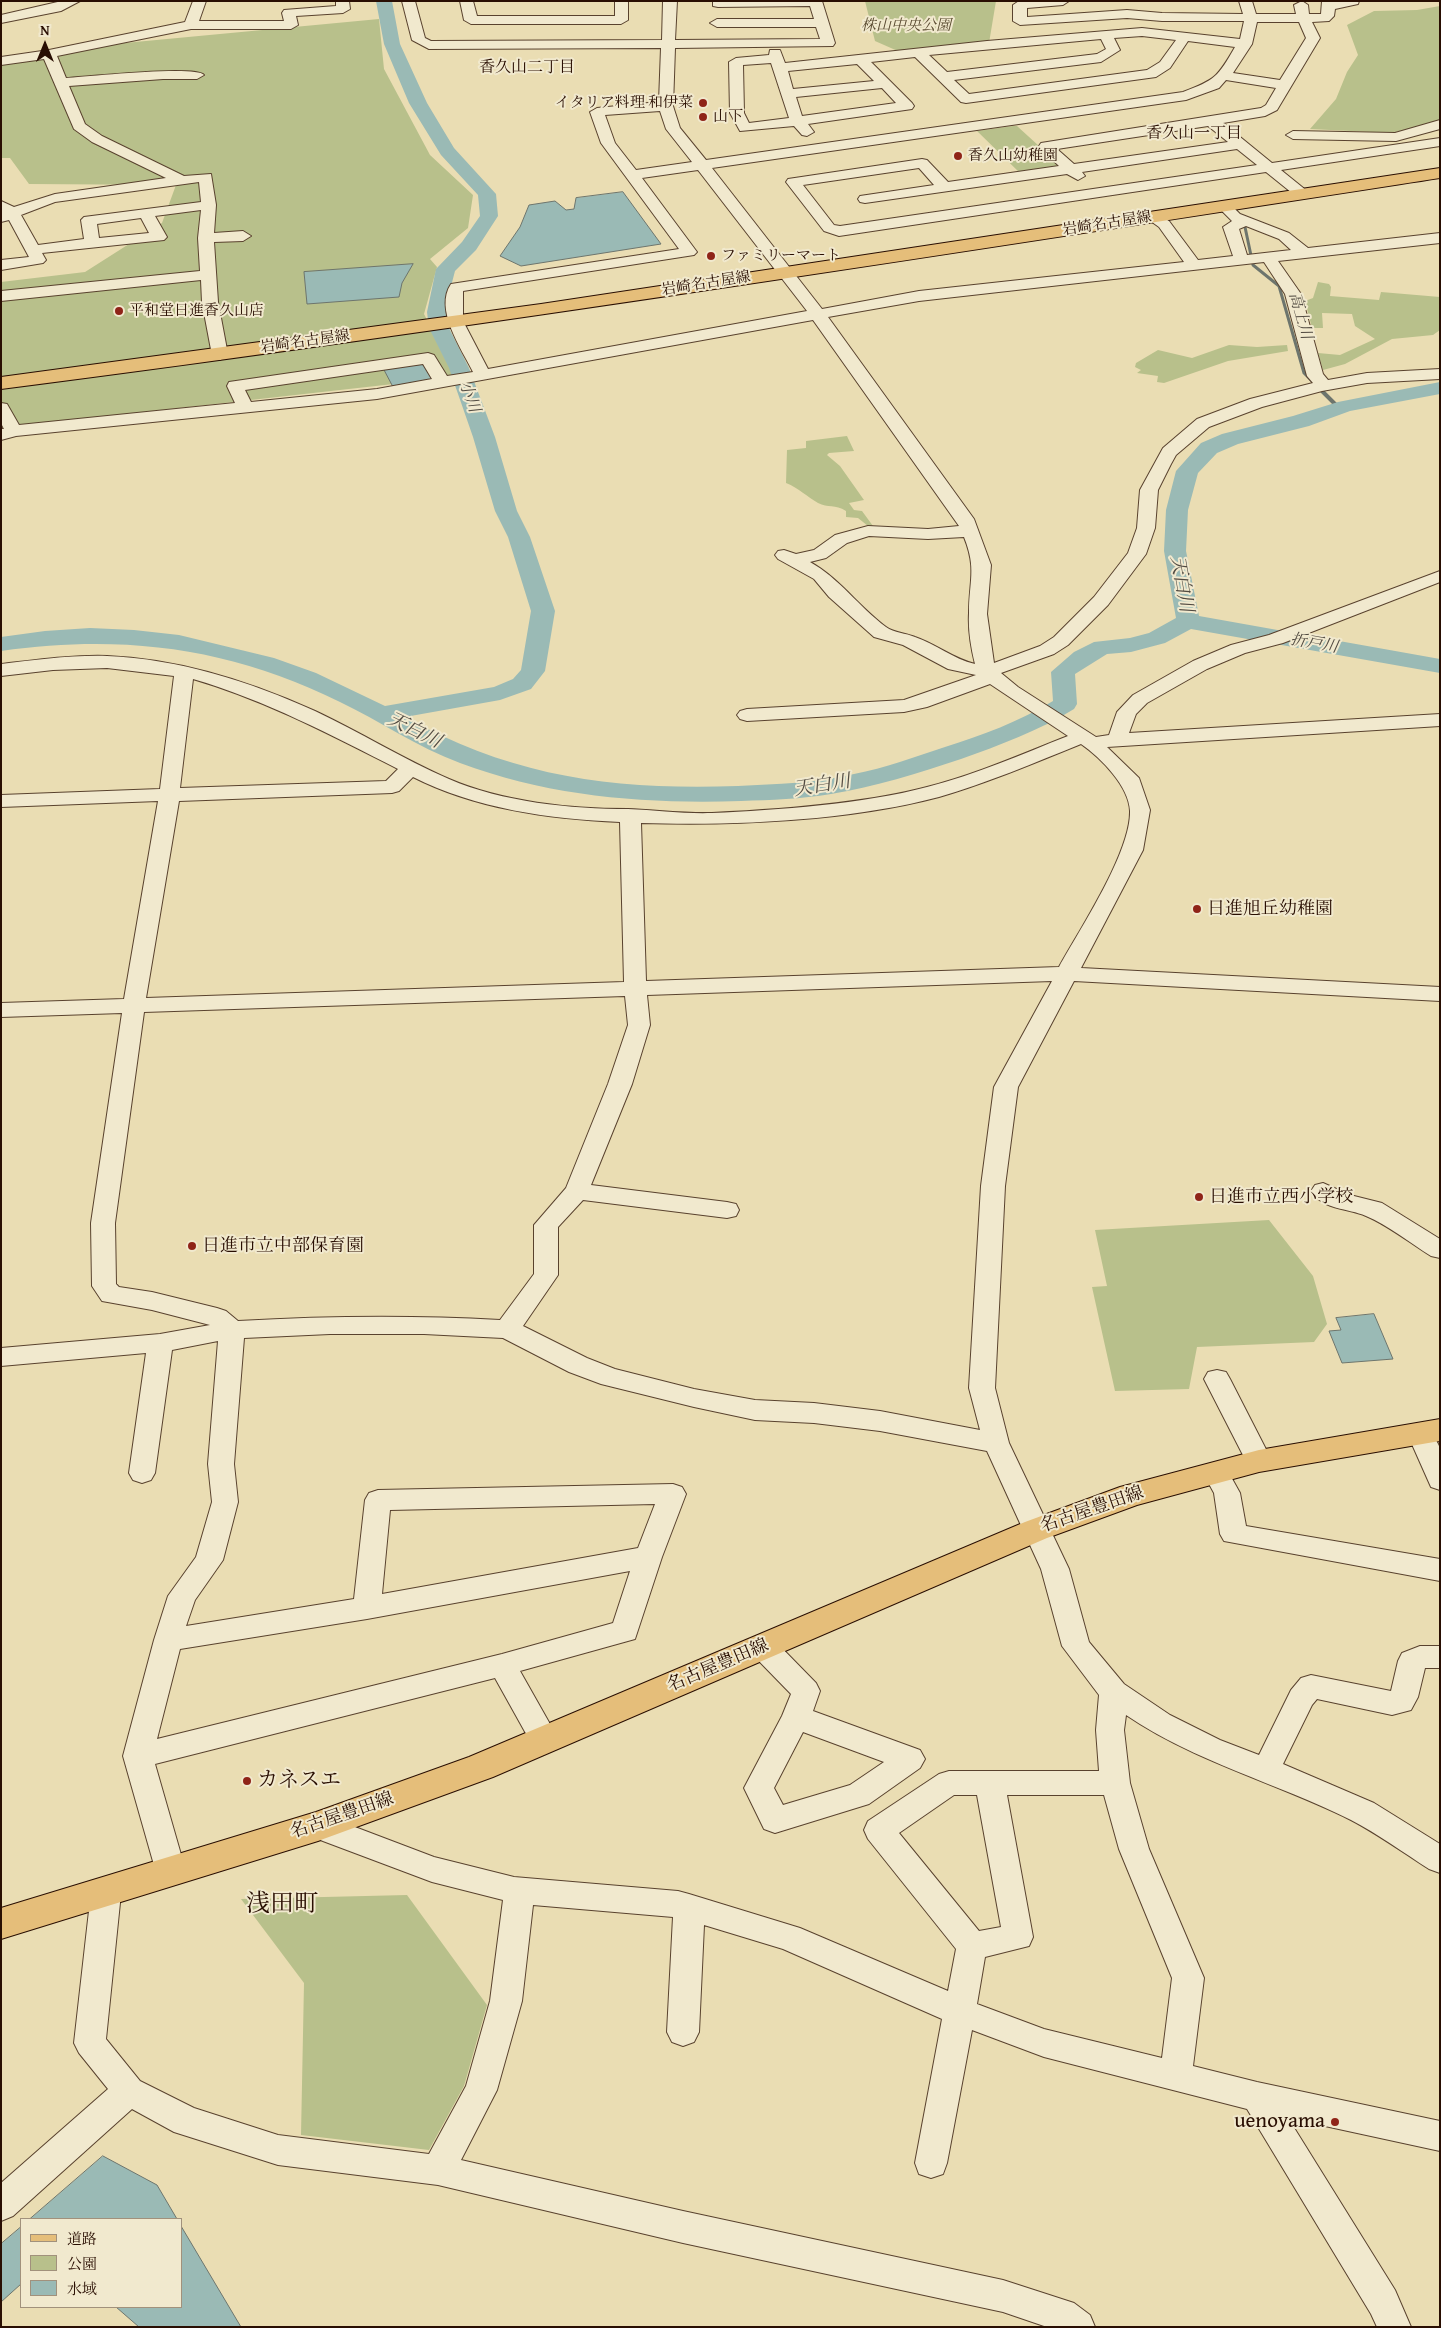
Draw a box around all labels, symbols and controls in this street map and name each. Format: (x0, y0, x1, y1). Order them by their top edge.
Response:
park label: 株山中央公園 (861, 17, 951, 35)
north arrow (20, 20, 70, 70)
text: N (40, 20, 50, 40)
district label: 香久山二丁目 (479, 58, 575, 78)
place label: イタリア料理 和伊菜 (555, 94, 693, 112)
marker: イタリア料理 和伊菜 (697, 97, 709, 109)
place label: 山下 (713, 108, 743, 126)
marker: 山下 (697, 111, 709, 123)
district label: 香久山一丁目 (1146, 124, 1242, 144)
place label: 香久山幼稚園 (968, 147, 1058, 165)
marker: 香久山幼稚園 (952, 150, 964, 162)
street label: 岩崎名古屋線 (1061, 208, 1153, 240)
place label: ファミリーマート (721, 247, 841, 265)
marker: ファミリーマート (705, 250, 717, 262)
street label: 岩崎名古屋線 (660, 268, 752, 300)
water label: 高上川 (1284, 290, 1316, 342)
place label: 平和堂日進香久山店 (129, 302, 264, 320)
marker: 平和堂日進香久山店 (113, 305, 125, 317)
street label: 岩崎名古屋線 (259, 327, 351, 357)
water label: 小川 (455, 379, 483, 415)
water label: 天白川 (1165, 554, 1197, 614)
water label: 折戸川 (1289, 630, 1339, 658)
water label: 天白川 (383, 708, 445, 754)
water label: 天白川 (792, 770, 852, 802)
place label: 日進旭丘幼稚園 (1207, 898, 1333, 920)
marker: 日進旭丘幼稚園 (1191, 903, 1203, 915)
place label: 日進市立西小学校 (1209, 1186, 1353, 1208)
marker: 日進市立西小学校 (1193, 1191, 1205, 1203)
place label: 日進市立中部保育園 (202, 1235, 364, 1257)
marker: 日進市立中部保育園 (186, 1240, 198, 1252)
street label: 名古屋豊田線 (1037, 1482, 1147, 1538)
street label: 名古屋豊田線 (664, 1635, 772, 1697)
place label: カネスエ (257, 1768, 341, 1794)
marker: カネスエ (241, 1775, 253, 1787)
street label: 名古屋豊田線 (287, 1788, 397, 1844)
district label: 浅田町 (246, 1891, 318, 1919)
place label: uenoyama (1234, 2109, 1325, 2135)
marker: uenoyama (1329, 2116, 1341, 2128)
legend (20, 2218, 182, 2308)
text: 道路 (67, 2228, 97, 2249)
text: 公園 (67, 2253, 97, 2274)
text: 水域 (67, 2278, 97, 2299)

